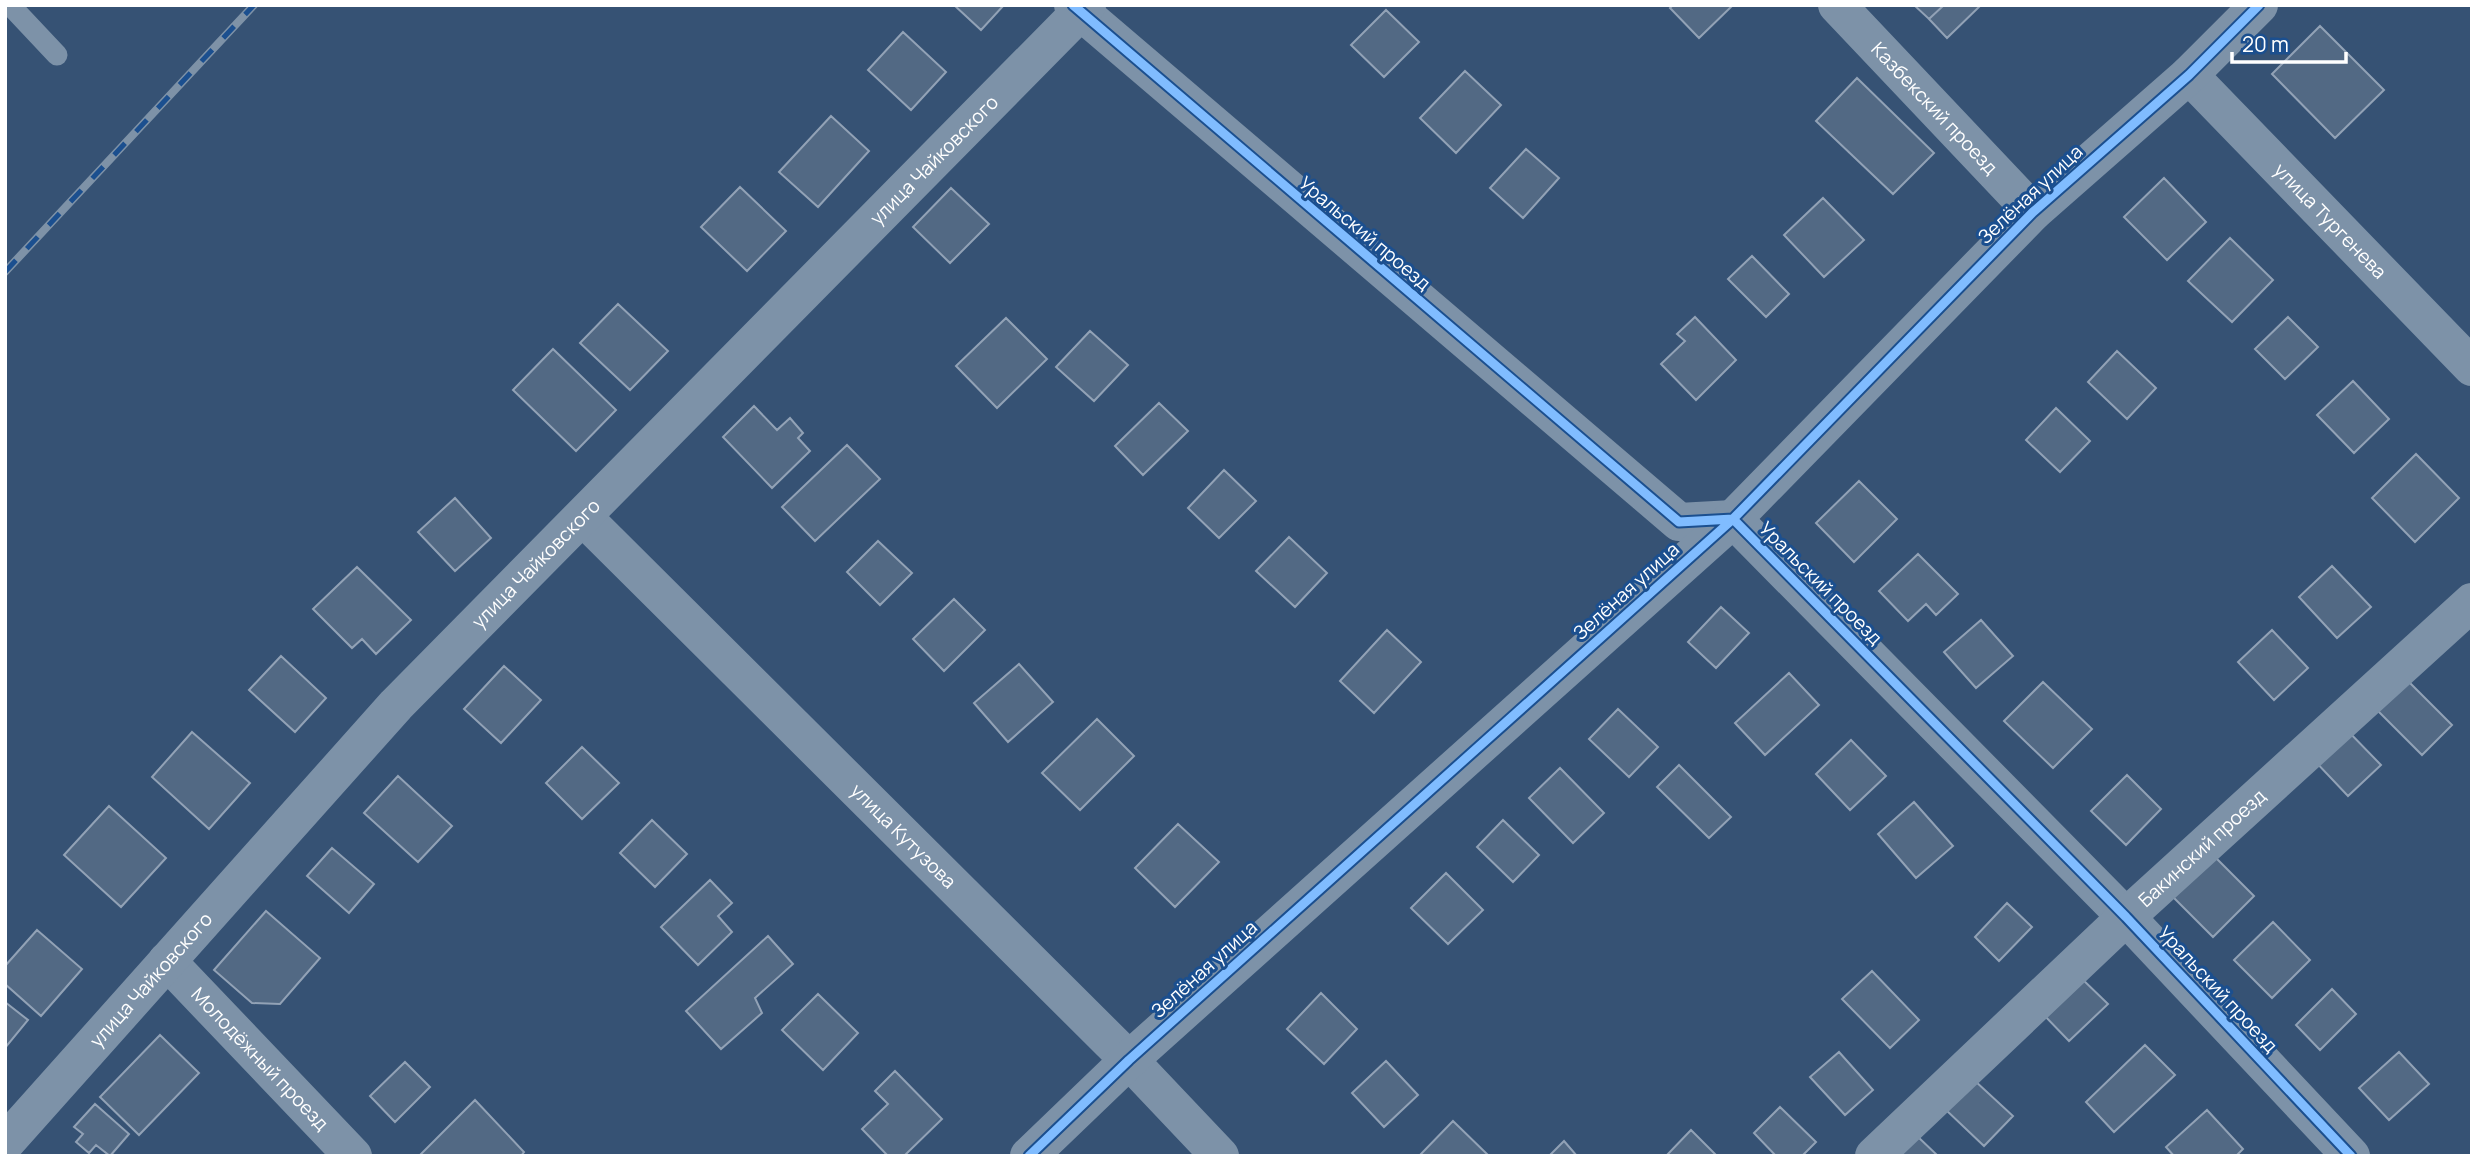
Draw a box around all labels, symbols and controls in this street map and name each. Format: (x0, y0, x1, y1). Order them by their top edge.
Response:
scale bar (2232, 21, 2346, 65)
text: 20 m (2242, 30, 2289, 58)
street label: Казбекский проезд (1866, 36, 2004, 180)
street label: улица Чайковского (864, 89, 1004, 231)
street label: Зелёная улица (1972, 139, 2088, 249)
street label: улица Тургенева (2268, 157, 2392, 284)
street label: Уральский проезд (1294, 170, 1436, 296)
street label: улица Чайковского (466, 493, 606, 634)
street label: Уральский проезд (1754, 516, 1888, 650)
street label: Зелёная улица (1567, 536, 1685, 646)
street label: улица Кутузова (845, 777, 962, 894)
street label: Бакинский проезд (2133, 783, 2271, 913)
street label: улица Чайковского (84, 907, 218, 1053)
street label: Зелёная улица (1145, 914, 1263, 1024)
street label: Уральский проезд (2152, 920, 2284, 1058)
street label: Молодёжный проезд (186, 982, 335, 1136)

